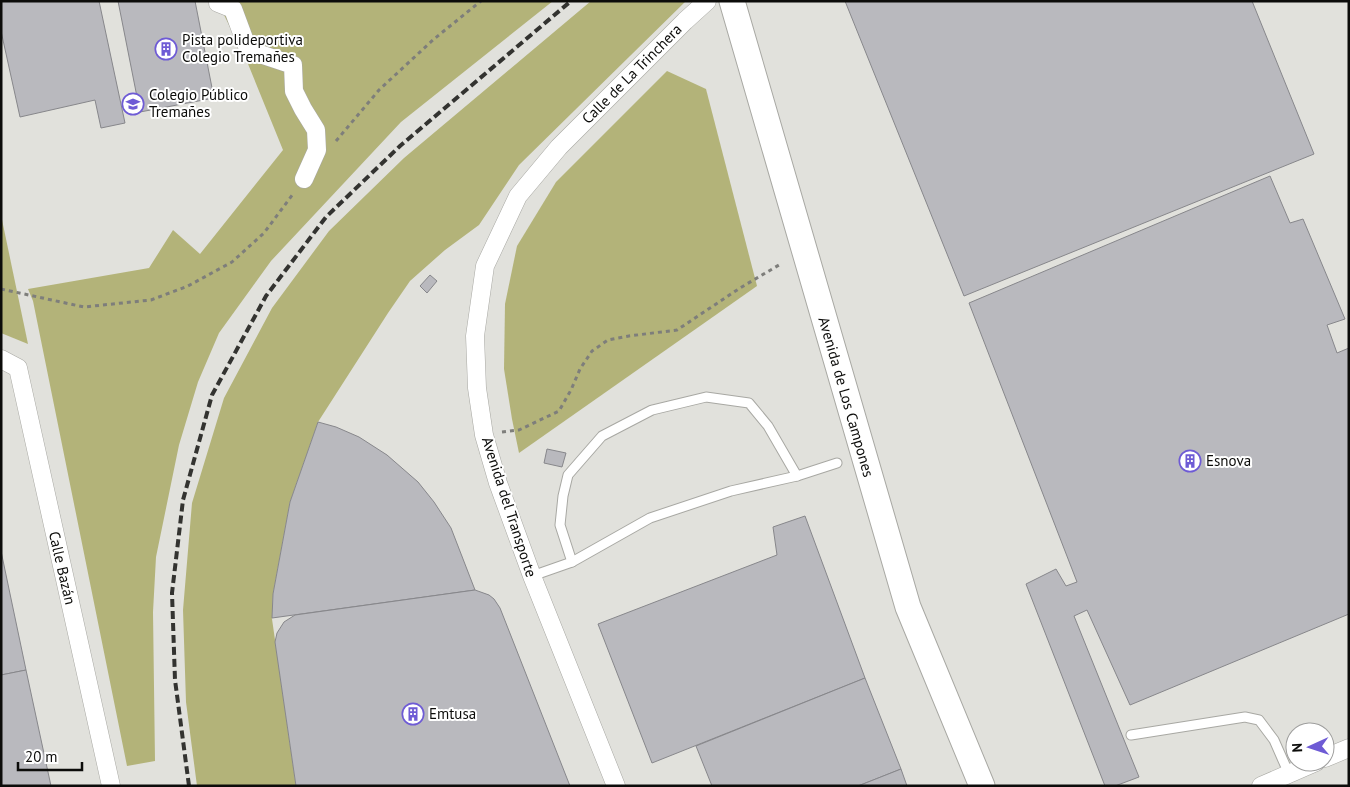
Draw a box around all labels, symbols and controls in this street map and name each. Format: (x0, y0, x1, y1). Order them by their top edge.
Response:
street label: Calle de La Trinchera (578, 20, 686, 128)
place label: Pista polideportiva Colegio Tremañes (182, 30, 303, 66)
building icon: Pista polideportiva Colegio Tremañes (154, 37, 178, 61)
place label: Colegio Público Tremañes (149, 85, 248, 121)
school or university icon: Colegio Público Tremañes (121, 92, 145, 116)
street label: Avenida de Los Campones (814, 315, 878, 479)
street label: Avenida del Transporte (478, 434, 541, 579)
building icon: Esnova (1178, 449, 1202, 473)
place label: Esnova (1206, 451, 1251, 470)
street label: Calle Bazán (45, 529, 80, 606)
building icon: Emtusa (401, 702, 425, 726)
place label: Emtusa (429, 704, 476, 723)
north arrow (1285, 722, 1335, 772)
scale bar (18, 740, 81, 772)
text: N (1288, 743, 1306, 753)
text: 20 m (25, 747, 58, 766)

